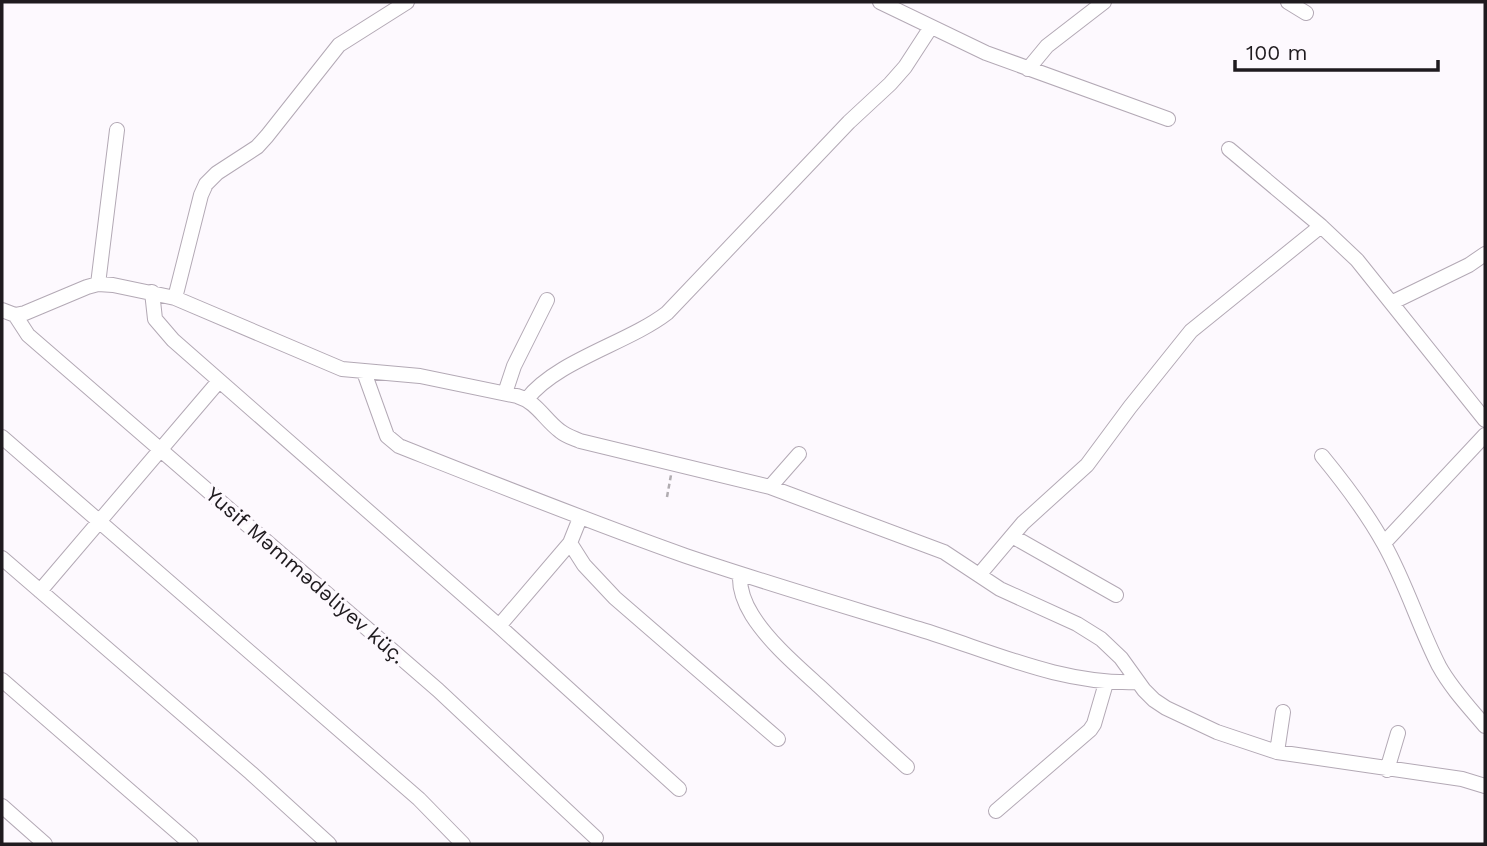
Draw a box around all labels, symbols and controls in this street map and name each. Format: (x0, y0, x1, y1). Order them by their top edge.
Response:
scale bar (1235, 28, 1438, 72)
text: 100 m (1246, 40, 1308, 65)
street label: Yusif Məmmədəliyev küç. (201, 481, 411, 669)

